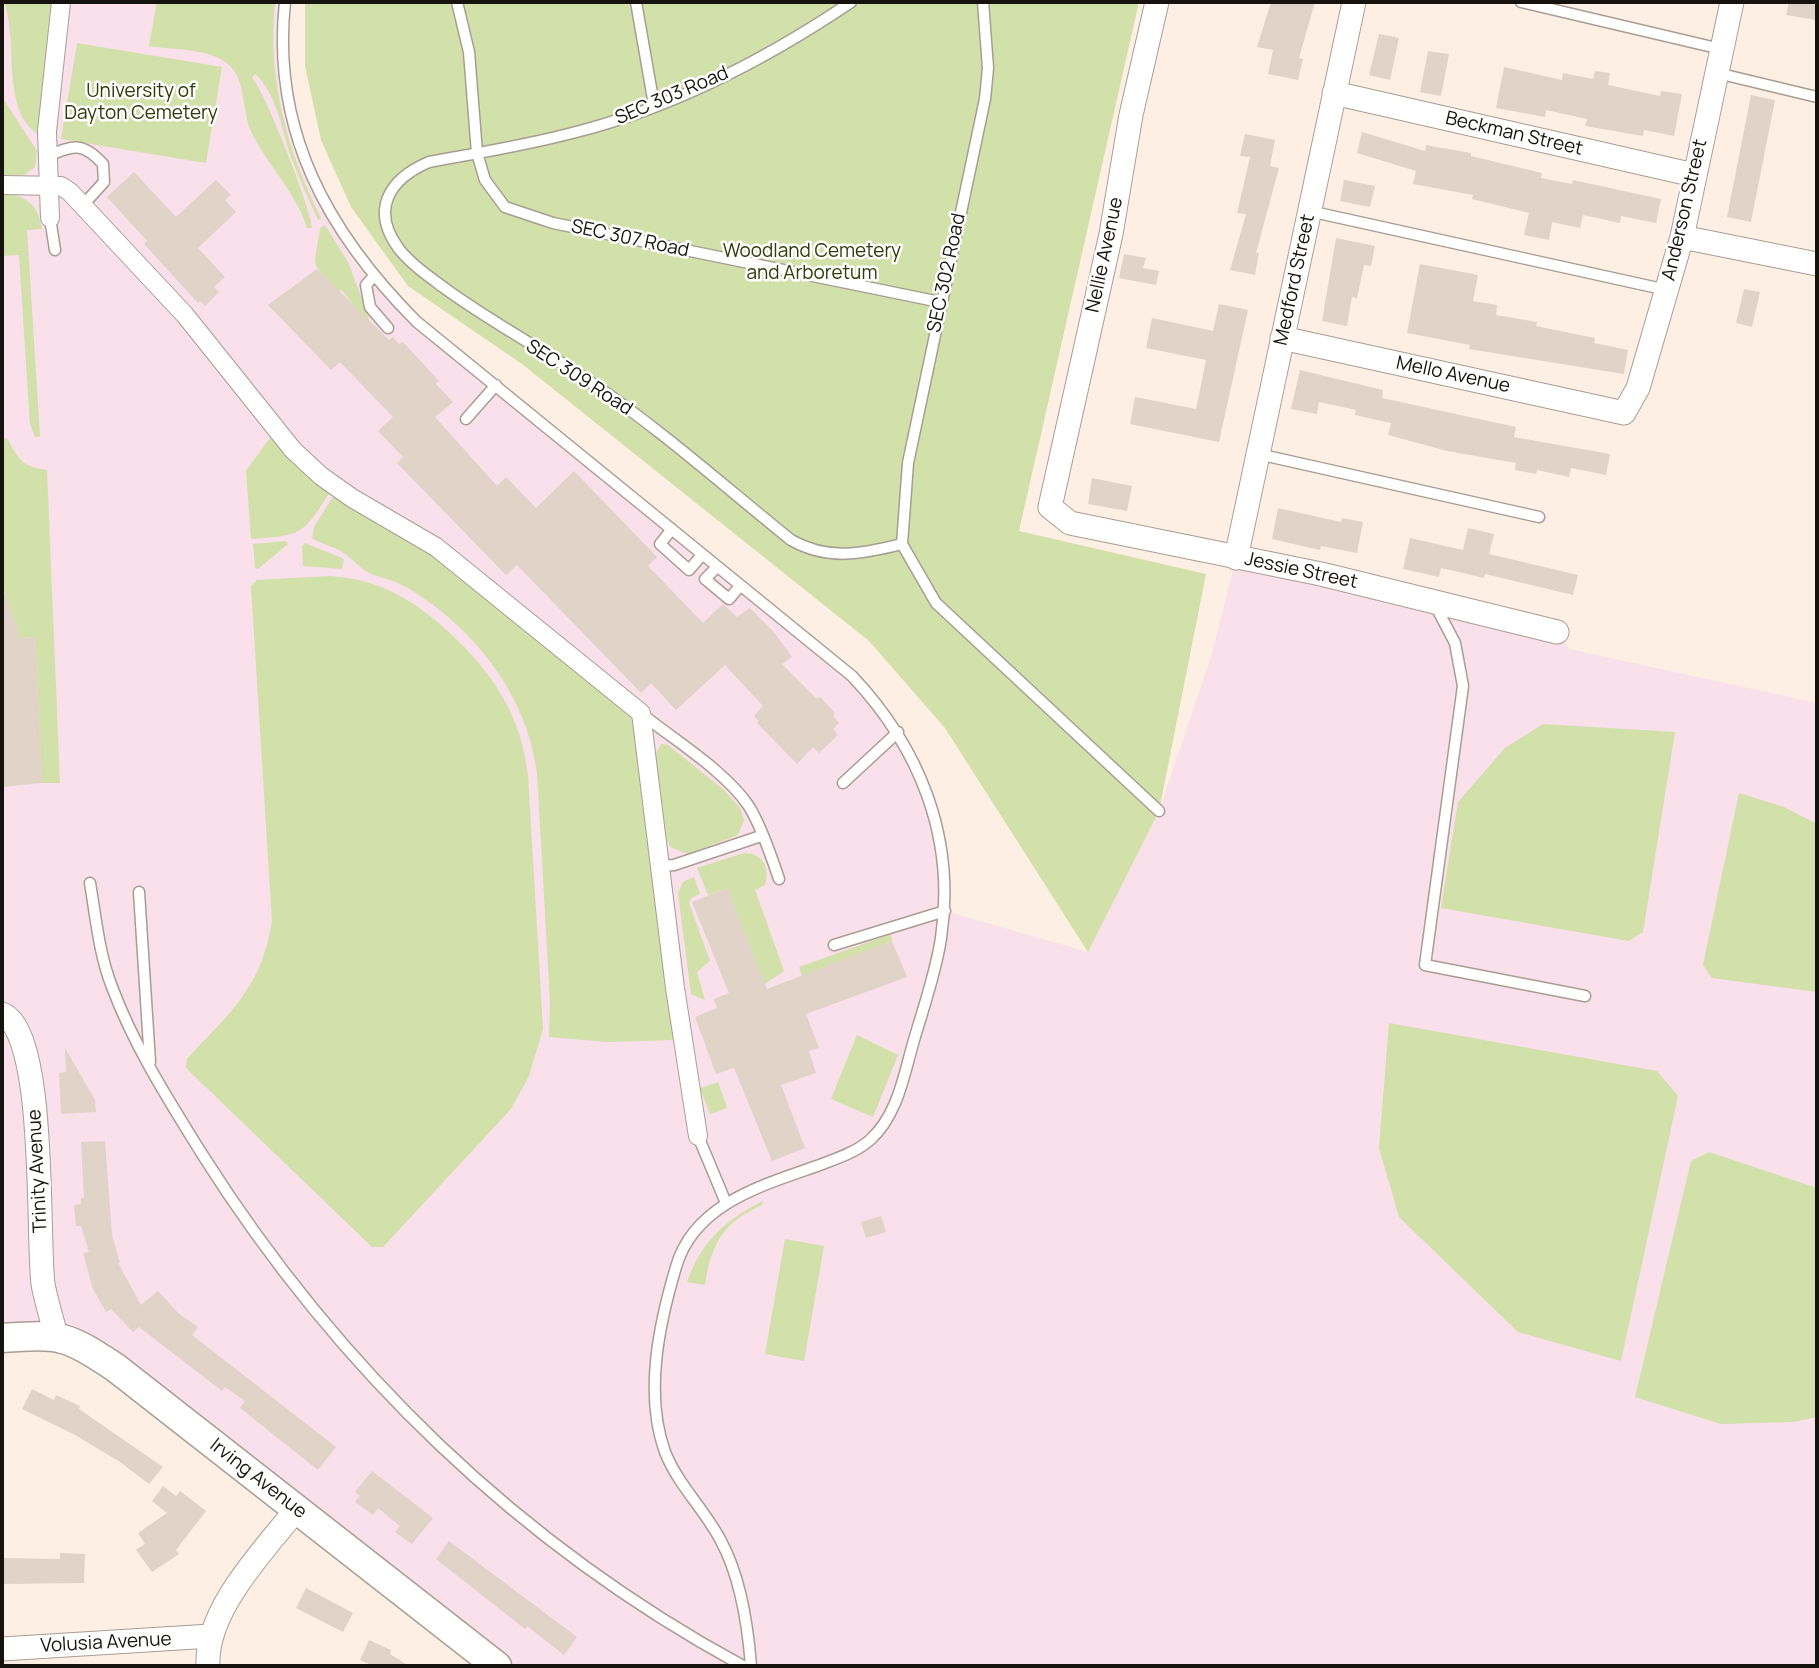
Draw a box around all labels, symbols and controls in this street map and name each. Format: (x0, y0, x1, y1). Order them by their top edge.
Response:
street label: SEC 303 Road (612, 62, 732, 130)
park label: University of Dayton Cemetery (64, 81, 218, 125)
street label: Beckman Street (1443, 107, 1585, 161)
street label: Anderson Street (1658, 137, 1712, 283)
street label: Nellie Avenue (1082, 195, 1128, 315)
street label: SEC 302 Road (923, 211, 971, 335)
street label: Medford Street (1270, 212, 1320, 348)
street label: SEC 307 Road (569, 215, 691, 263)
park label: Woodland Cemetery and Arboretum (723, 241, 901, 285)
street label: SEC 309 Road (522, 335, 636, 421)
street label: Mello Avenue (1394, 352, 1512, 398)
street label: Jessie Street (1242, 548, 1360, 594)
street label: Trinity Avenue (23, 1109, 53, 1233)
street label: Irving Avenue (205, 1434, 311, 1524)
street label: Volusia Avenue (40, 1628, 172, 1658)

